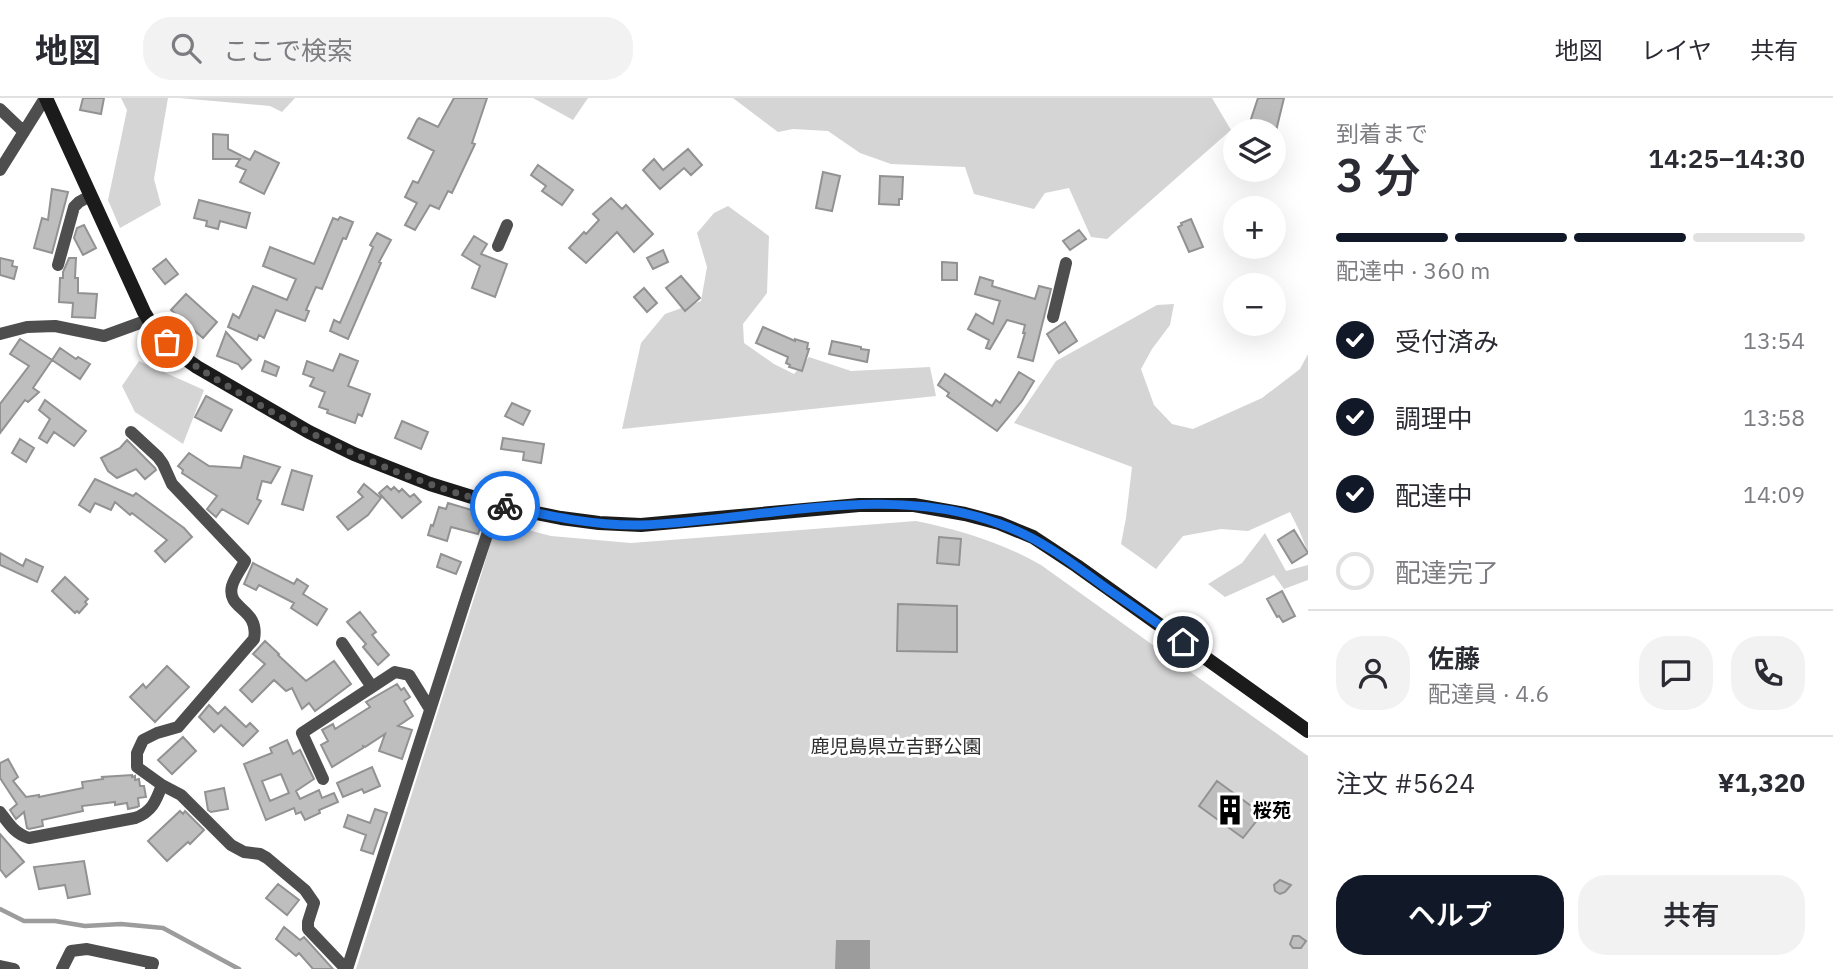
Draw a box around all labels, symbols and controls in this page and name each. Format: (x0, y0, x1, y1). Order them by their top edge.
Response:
search box (143, 17, 633, 80)
text: 地図 (35, 28, 101, 71)
icon: search (167, 29, 205, 67)
text: ここで検索 (223, 33, 353, 67)
text: 地図 (1555, 34, 1603, 66)
text: レイヤ (1641, 34, 1712, 66)
text: 共有 (1750, 34, 1798, 66)
text: 到着まで (1336, 118, 1428, 148)
map controls (1223, 119, 1286, 336)
button: layers (1223, 119, 1286, 182)
text: 14:25–14:30 (1648, 141, 1805, 175)
text: 3 分 (1336, 145, 1420, 205)
button: + (1223, 196, 1286, 259)
text: 配達中 · 360 m (1336, 255, 1490, 285)
button: − (1223, 273, 1286, 336)
pin (137, 312, 197, 372)
icon: check (1336, 321, 1374, 359)
icon: bag (148, 323, 186, 361)
text: 受付済み (1395, 324, 1499, 358)
text: 13:54 (1743, 325, 1805, 355)
icon: check (1336, 398, 1374, 436)
text: 調理中 (1395, 401, 1473, 435)
text: 13:58 (1743, 402, 1805, 432)
courier (470, 471, 540, 541)
icon: check (1336, 475, 1374, 513)
text: 配達中 (1395, 478, 1473, 512)
text: 14:09 (1743, 479, 1805, 509)
icon: bike (486, 487, 524, 525)
text: 配達完了 (1395, 555, 1499, 589)
pin (1153, 612, 1213, 672)
icon: home (1164, 623, 1202, 661)
button: person (1336, 636, 1410, 710)
button: chat (1639, 636, 1713, 710)
button: phone (1731, 636, 1805, 710)
text: 佐藤 (1428, 641, 1480, 675)
text: 配達員 · 4.6 (1428, 678, 1549, 708)
park label: 鹿児島県立吉野公園 (810, 734, 982, 758)
text: ¥1,320 (1718, 765, 1805, 799)
text: 注文 #5624 (1336, 766, 1475, 800)
building icon: 桜苑 (1213, 793, 1247, 827)
place label: 桜苑 (1253, 798, 1291, 822)
button: ヘルプ (1336, 875, 1564, 955)
button: 共有 (1578, 875, 1805, 955)

